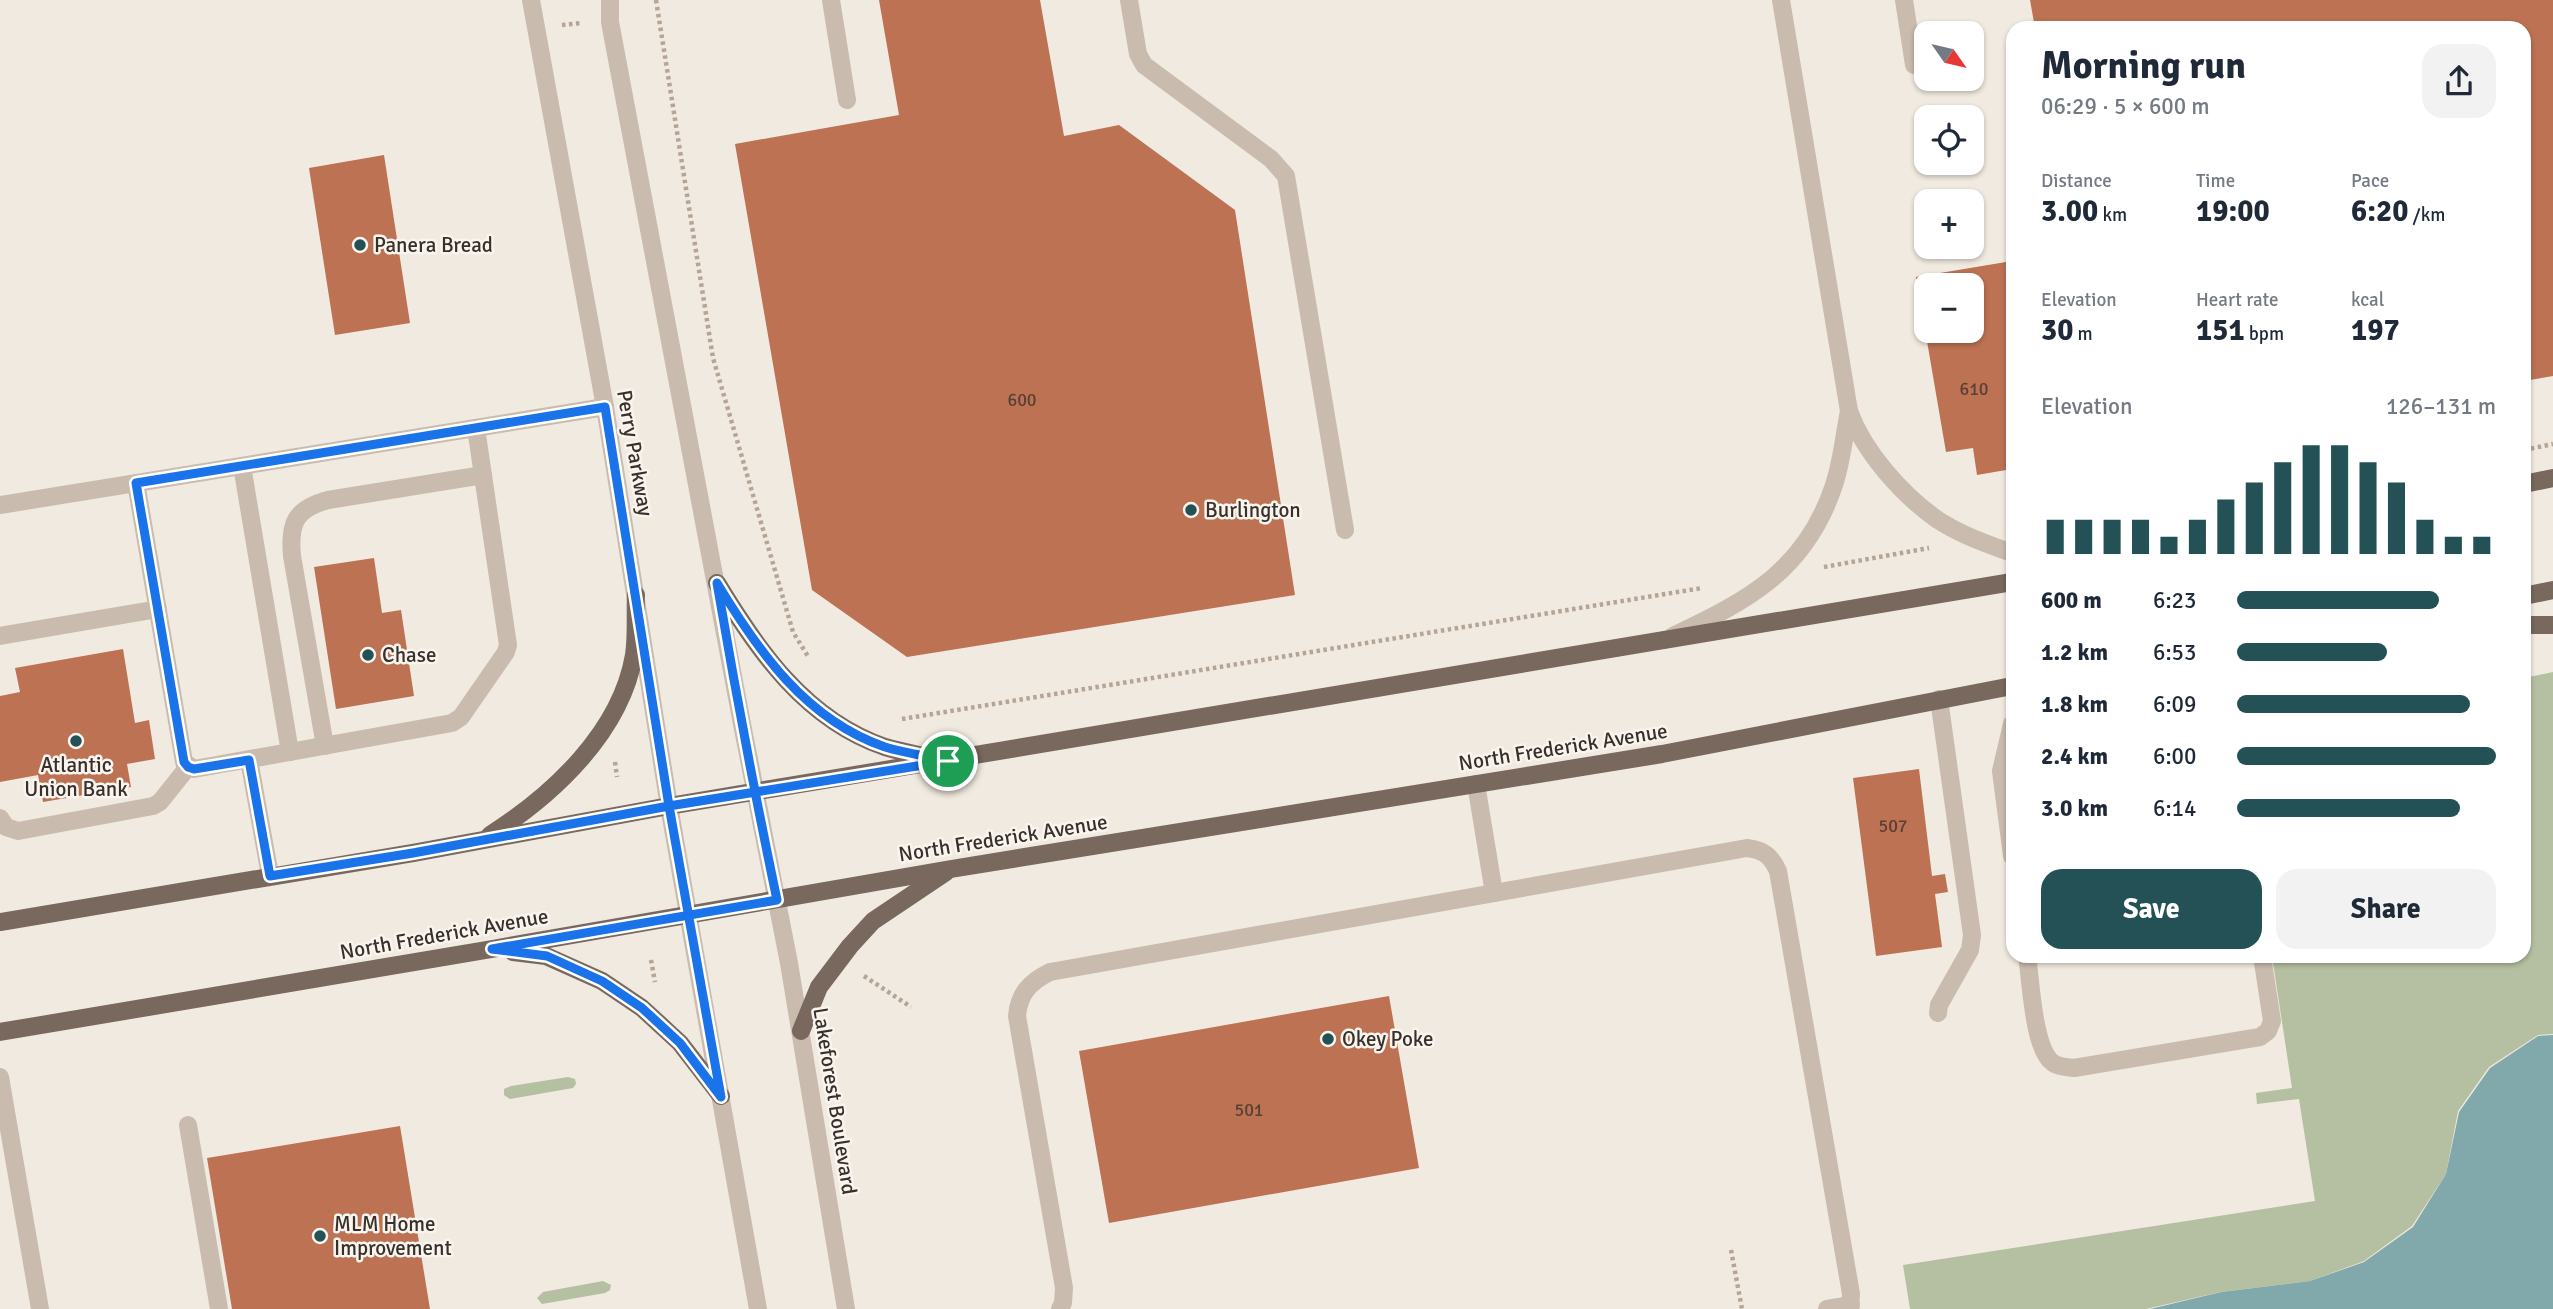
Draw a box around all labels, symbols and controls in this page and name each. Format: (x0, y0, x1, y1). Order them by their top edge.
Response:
north arrow (1914, 21, 1984, 91)
map controls (1914, 21, 1984, 343)
text: Morning run (2041, 42, 2246, 89)
button: share (2422, 44, 2496, 118)
text: 06:29 · 5 × 600 m (2041, 92, 2210, 121)
button: locate (1914, 105, 1984, 175)
text: Distance (2041, 169, 2112, 193)
text: Time (2196, 169, 2235, 193)
text: Pace (2351, 169, 2389, 193)
button: + (1914, 189, 1984, 259)
text: 3.00 (2041, 193, 2098, 230)
text: 19:00 (2196, 193, 2270, 230)
text: 6:20 (2351, 193, 2408, 230)
text: km (2098, 203, 2127, 227)
text: /km (2408, 203, 2445, 227)
place label: Panera Bread (374, 232, 493, 258)
marker: Panera Bread (352, 237, 368, 253)
button: − (1914, 273, 1984, 343)
text: Elevation (2041, 288, 2117, 312)
text: Heart rate (2196, 288, 2278, 312)
text: kcal (2351, 288, 2384, 312)
text: 30 (2041, 312, 2073, 349)
text: 151 (2196, 312, 2245, 349)
text: 197 (2351, 312, 2400, 349)
text: m (2073, 322, 2093, 346)
text: bpm (2245, 322, 2284, 346)
house number: 610 (1959, 378, 1989, 400)
street label: Perry Parkway (611, 388, 659, 518)
house number: 600 (1007, 389, 1037, 411)
text: Elevation (2041, 392, 2133, 421)
text: 126–131 m (2386, 392, 2496, 421)
place label: Burlington (1205, 497, 1301, 523)
marker: Burlington (1183, 502, 1199, 518)
text: 600 m (2041, 586, 2102, 615)
text: 6:23 (2153, 586, 2196, 615)
text: 1.2 km (2041, 638, 2108, 667)
text: 6:53 (2153, 638, 2196, 667)
place label: Chase (382, 642, 436, 668)
marker: Chase (360, 647, 376, 663)
text: 1.8 km (2041, 690, 2108, 719)
text: 6:09 (2153, 690, 2196, 719)
street label: North Frederick Avenue (1457, 718, 1669, 776)
pin (918, 731, 978, 791)
marker: Atlantic Union Bank (68, 733, 84, 749)
icon: arrive (929, 742, 967, 780)
text: 2.4 km (2041, 742, 2108, 771)
text: 6:00 (2153, 742, 2196, 771)
place label: Atlantic Union Bank (24, 752, 128, 802)
text: 3.0 km (2041, 794, 2108, 823)
text: 6:14 (2153, 794, 2196, 823)
street label: North Frederick Avenue (897, 809, 1109, 867)
house number: 507 (1878, 815, 1908, 837)
button: Save (2041, 869, 2262, 949)
button: Share (2276, 869, 2496, 949)
street label: North Frederick Avenue (338, 903, 550, 965)
street label: Lakeforest Boulevard (807, 1006, 863, 1196)
place label: Okey Poke (1342, 1026, 1434, 1052)
marker: Okey Poke (1320, 1031, 1336, 1047)
house number: 501 (1234, 1099, 1264, 1121)
place label: MLM Home Improvement (334, 1211, 452, 1261)
marker: MLM Home Improvement (312, 1228, 328, 1244)

